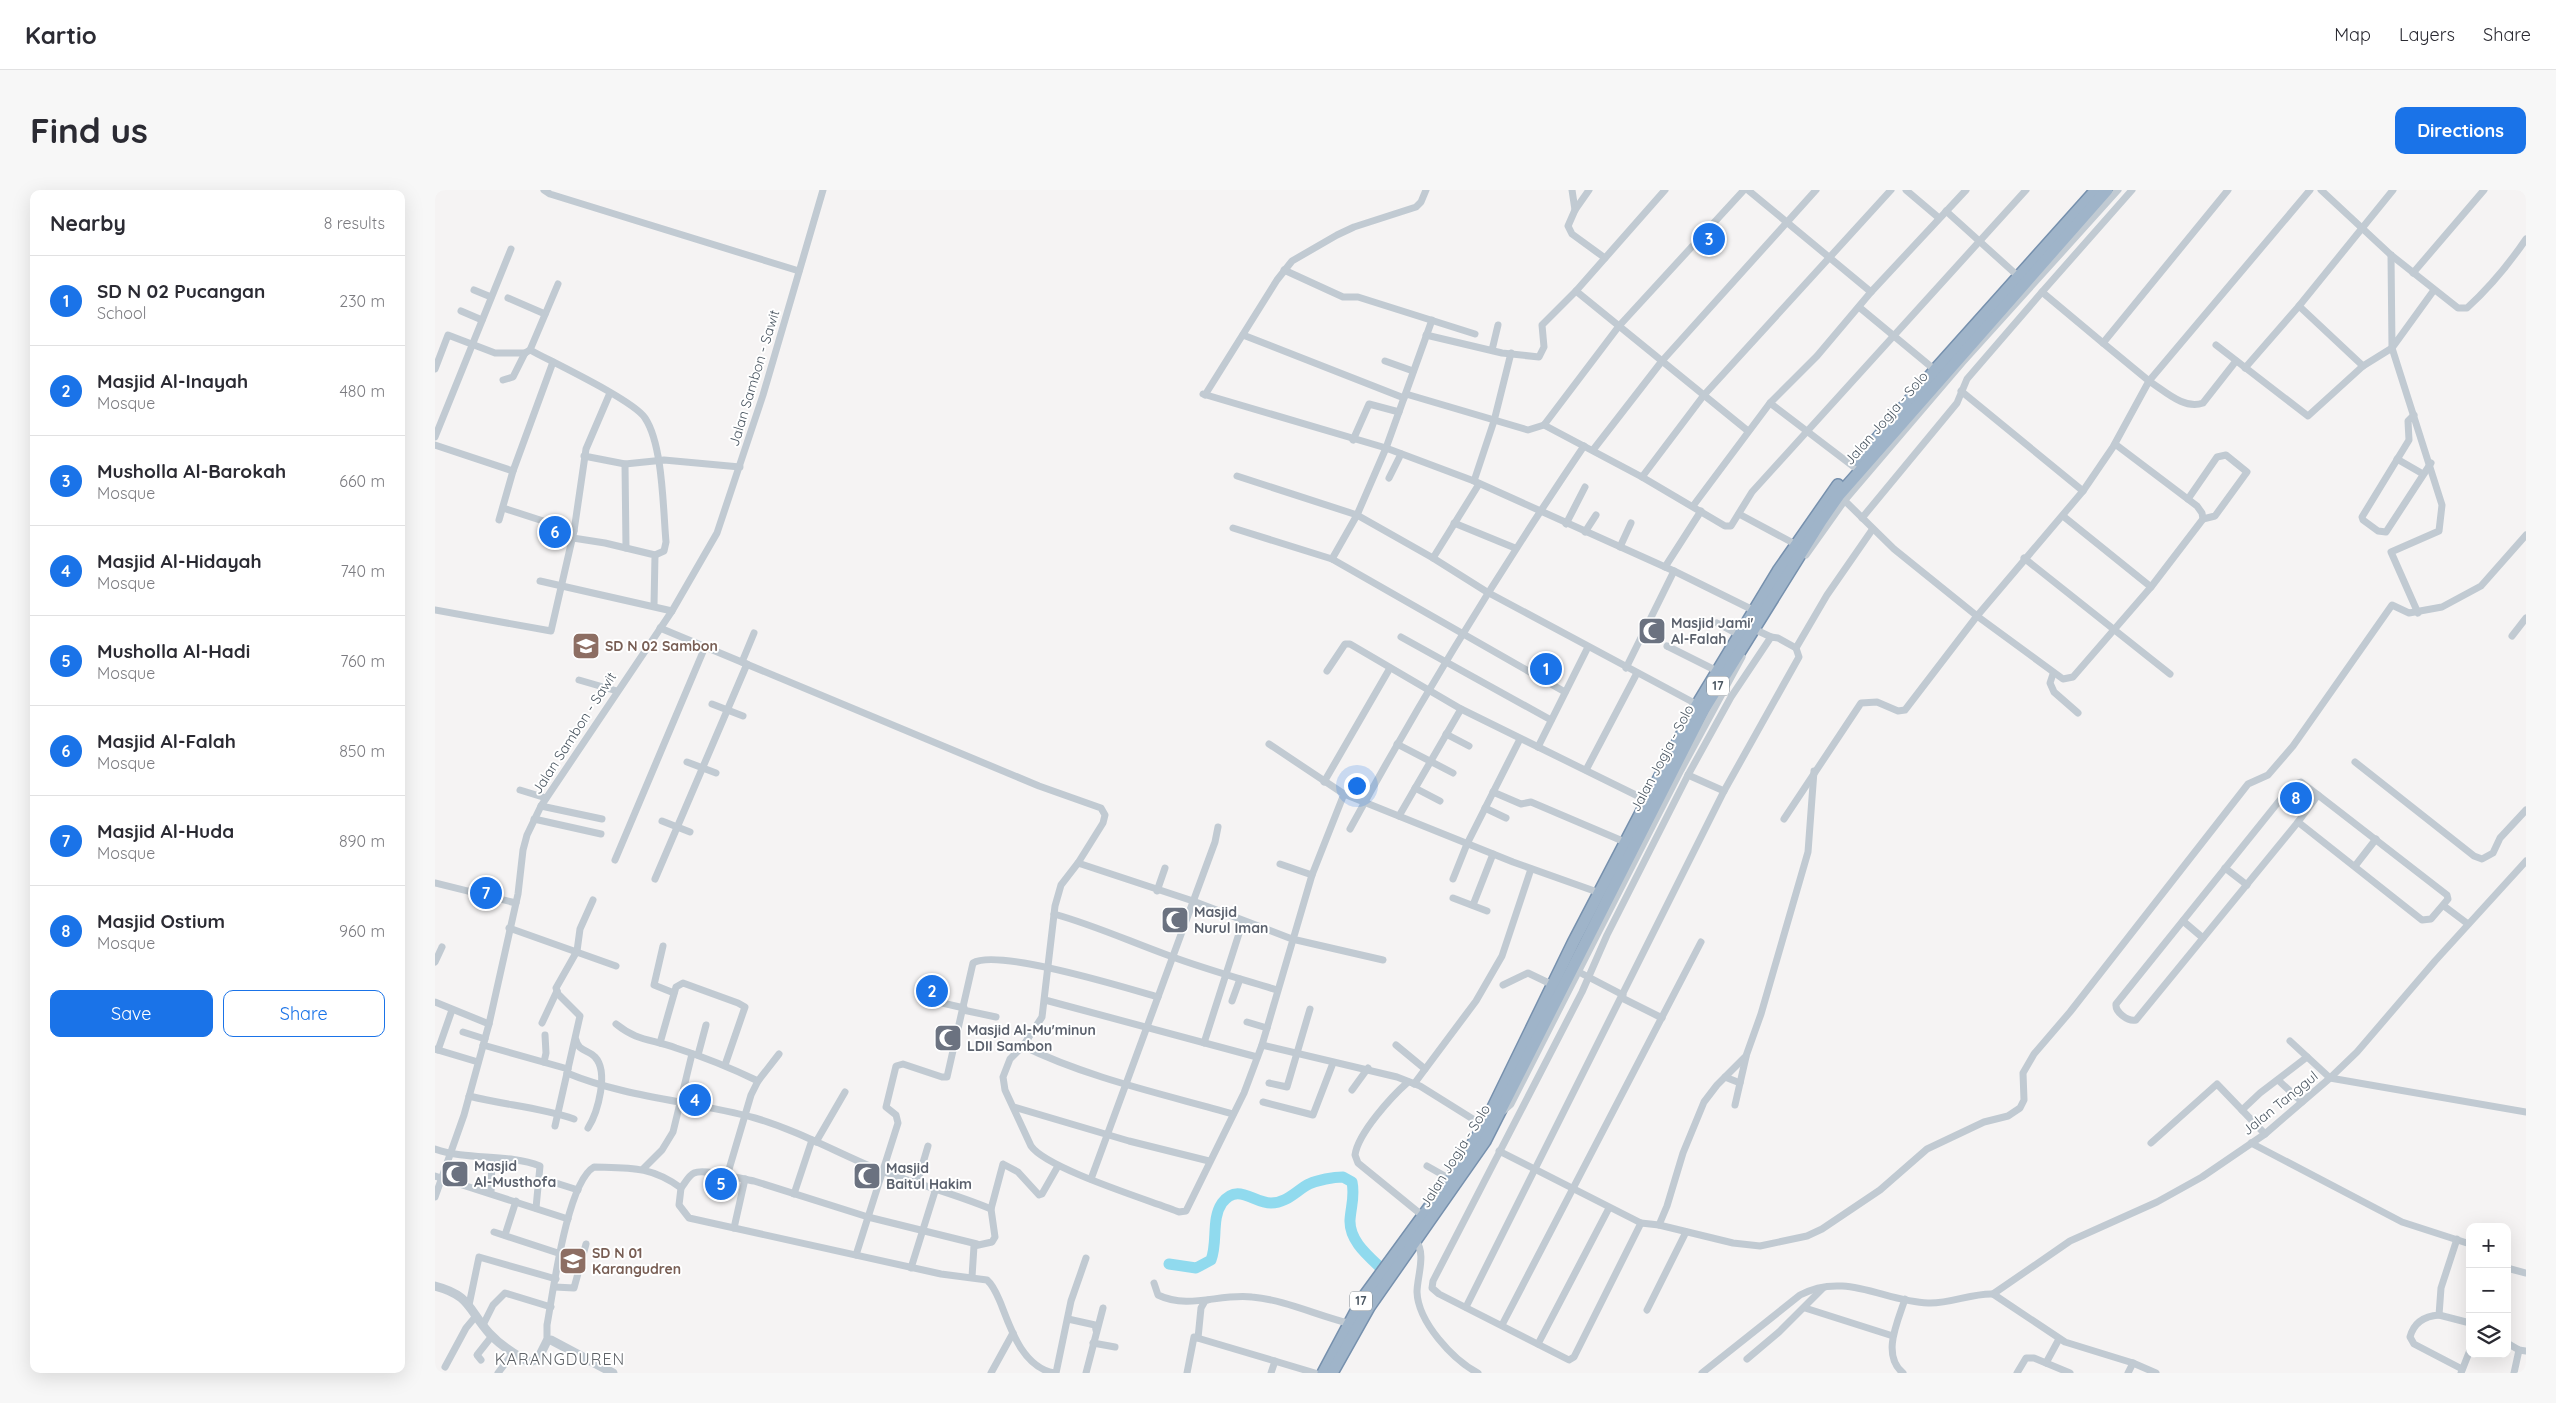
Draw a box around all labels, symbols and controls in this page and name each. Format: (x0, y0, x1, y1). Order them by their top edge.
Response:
text: Kartio (25, 20, 97, 50)
text: Map (2334, 23, 2371, 46)
text: Layers (2399, 23, 2455, 46)
text: Share (2483, 23, 2531, 46)
button: Directions (2395, 107, 2526, 154)
text: Find us (30, 108, 148, 152)
text: Nearby (50, 210, 126, 236)
text: 8 results (324, 213, 385, 233)
pin: 3 (1693, 220, 1725, 258)
text: SD N 02 Pucangan (97, 279, 265, 303)
text: 1 (63, 291, 69, 311)
text: 230 m (339, 291, 385, 311)
text: School (97, 303, 146, 323)
street label: Jalan Sambon - Sawit (725, 307, 783, 448)
street label: Jalan Jogja - Solo (1840, 367, 1932, 469)
text: Masjid Al-Inayah (97, 369, 248, 393)
text: 2 (61, 381, 71, 401)
text: 480 m (339, 381, 385, 401)
text: Mosque (97, 393, 155, 413)
text: Musholla Al-Barokah (97, 459, 286, 483)
text: 3 (62, 471, 70, 491)
text: 660 m (339, 471, 385, 491)
text: Mosque (97, 483, 155, 503)
pin: 6 (539, 513, 571, 551)
text: Masjid Al-Hidayah (97, 549, 262, 573)
text: 4 (61, 561, 71, 581)
text: 740 m (341, 561, 385, 581)
text: Mosque (97, 573, 155, 593)
place label: Masjid Jami' Al-Falah (1671, 614, 1754, 648)
mosque icon: Masjid Jami' Al-Falah (1637, 616, 1667, 646)
school or university icon: SD N 02 Sambon (571, 631, 601, 661)
place label: SD N 02 Sambon (605, 637, 718, 655)
text: Musholla Al-Hadi (97, 639, 250, 663)
pin: 1 (1530, 650, 1562, 688)
text: 5 (61, 651, 71, 671)
text: 760 m (340, 651, 385, 671)
text: Mosque (97, 663, 155, 683)
street label: Jalan Sambon - Sawit (528, 668, 620, 797)
road number: 17 (1707, 676, 1729, 696)
street label: Jalan Jogja - Solo (1626, 701, 1698, 815)
text: Masjid Al-Falah (97, 729, 236, 753)
text: 6 (62, 741, 70, 761)
text: 850 m (339, 741, 385, 761)
text: Mosque (97, 753, 155, 773)
your location (1344, 773, 1370, 799)
pin: 8 (2280, 779, 2312, 817)
text: Masjid Al-Huda (97, 819, 234, 843)
text: 7 (62, 831, 70, 851)
text: 890 m (339, 831, 385, 851)
text: Mosque (97, 843, 155, 863)
pin: 7 (470, 874, 502, 912)
place label: Masjid Nurul Iman (1194, 903, 1268, 937)
mosque icon: Masjid Nurul Iman (1160, 905, 1190, 935)
text: Masjid Ostium (97, 909, 225, 933)
text: 8 (62, 921, 70, 941)
text: 960 m (339, 921, 385, 941)
text: Mosque (97, 933, 155, 953)
pin: 2 (916, 972, 948, 1010)
button: Save (50, 990, 213, 1037)
button: Share (223, 990, 385, 1037)
place label: Masjid Al-Mu'minun LDII Sambon (967, 1021, 1096, 1055)
mosque icon: Masjid Al-Mu'minun LDII Sambon (933, 1023, 963, 1053)
street label: Jalan Tanggul (2238, 1067, 2322, 1139)
pin: 4 (679, 1081, 711, 1119)
street label: Jalan Jogja - Solo (1416, 1101, 1494, 1211)
place label: Masjid Al-Musthofa (474, 1157, 556, 1191)
mosque icon: Masjid Al-Musthofa (440, 1159, 470, 1189)
place label: Masjid Baitul Hakim (886, 1159, 972, 1193)
mosque icon: Masjid Baitul Hakim (852, 1161, 882, 1191)
pin: 5 (705, 1165, 737, 1203)
map controls (2466, 1223, 2511, 1358)
button: + (2466, 1223, 2511, 1268)
place label: SD N 01 Karangudren (592, 1244, 681, 1278)
school or university icon: SD N 01 Karangudren (558, 1246, 588, 1276)
button: − (2466, 1268, 2511, 1313)
road number: 17 (1350, 1292, 1372, 1310)
button: layers (2466, 1313, 2511, 1358)
district label: KARANGDUREN (495, 1349, 625, 1369)

